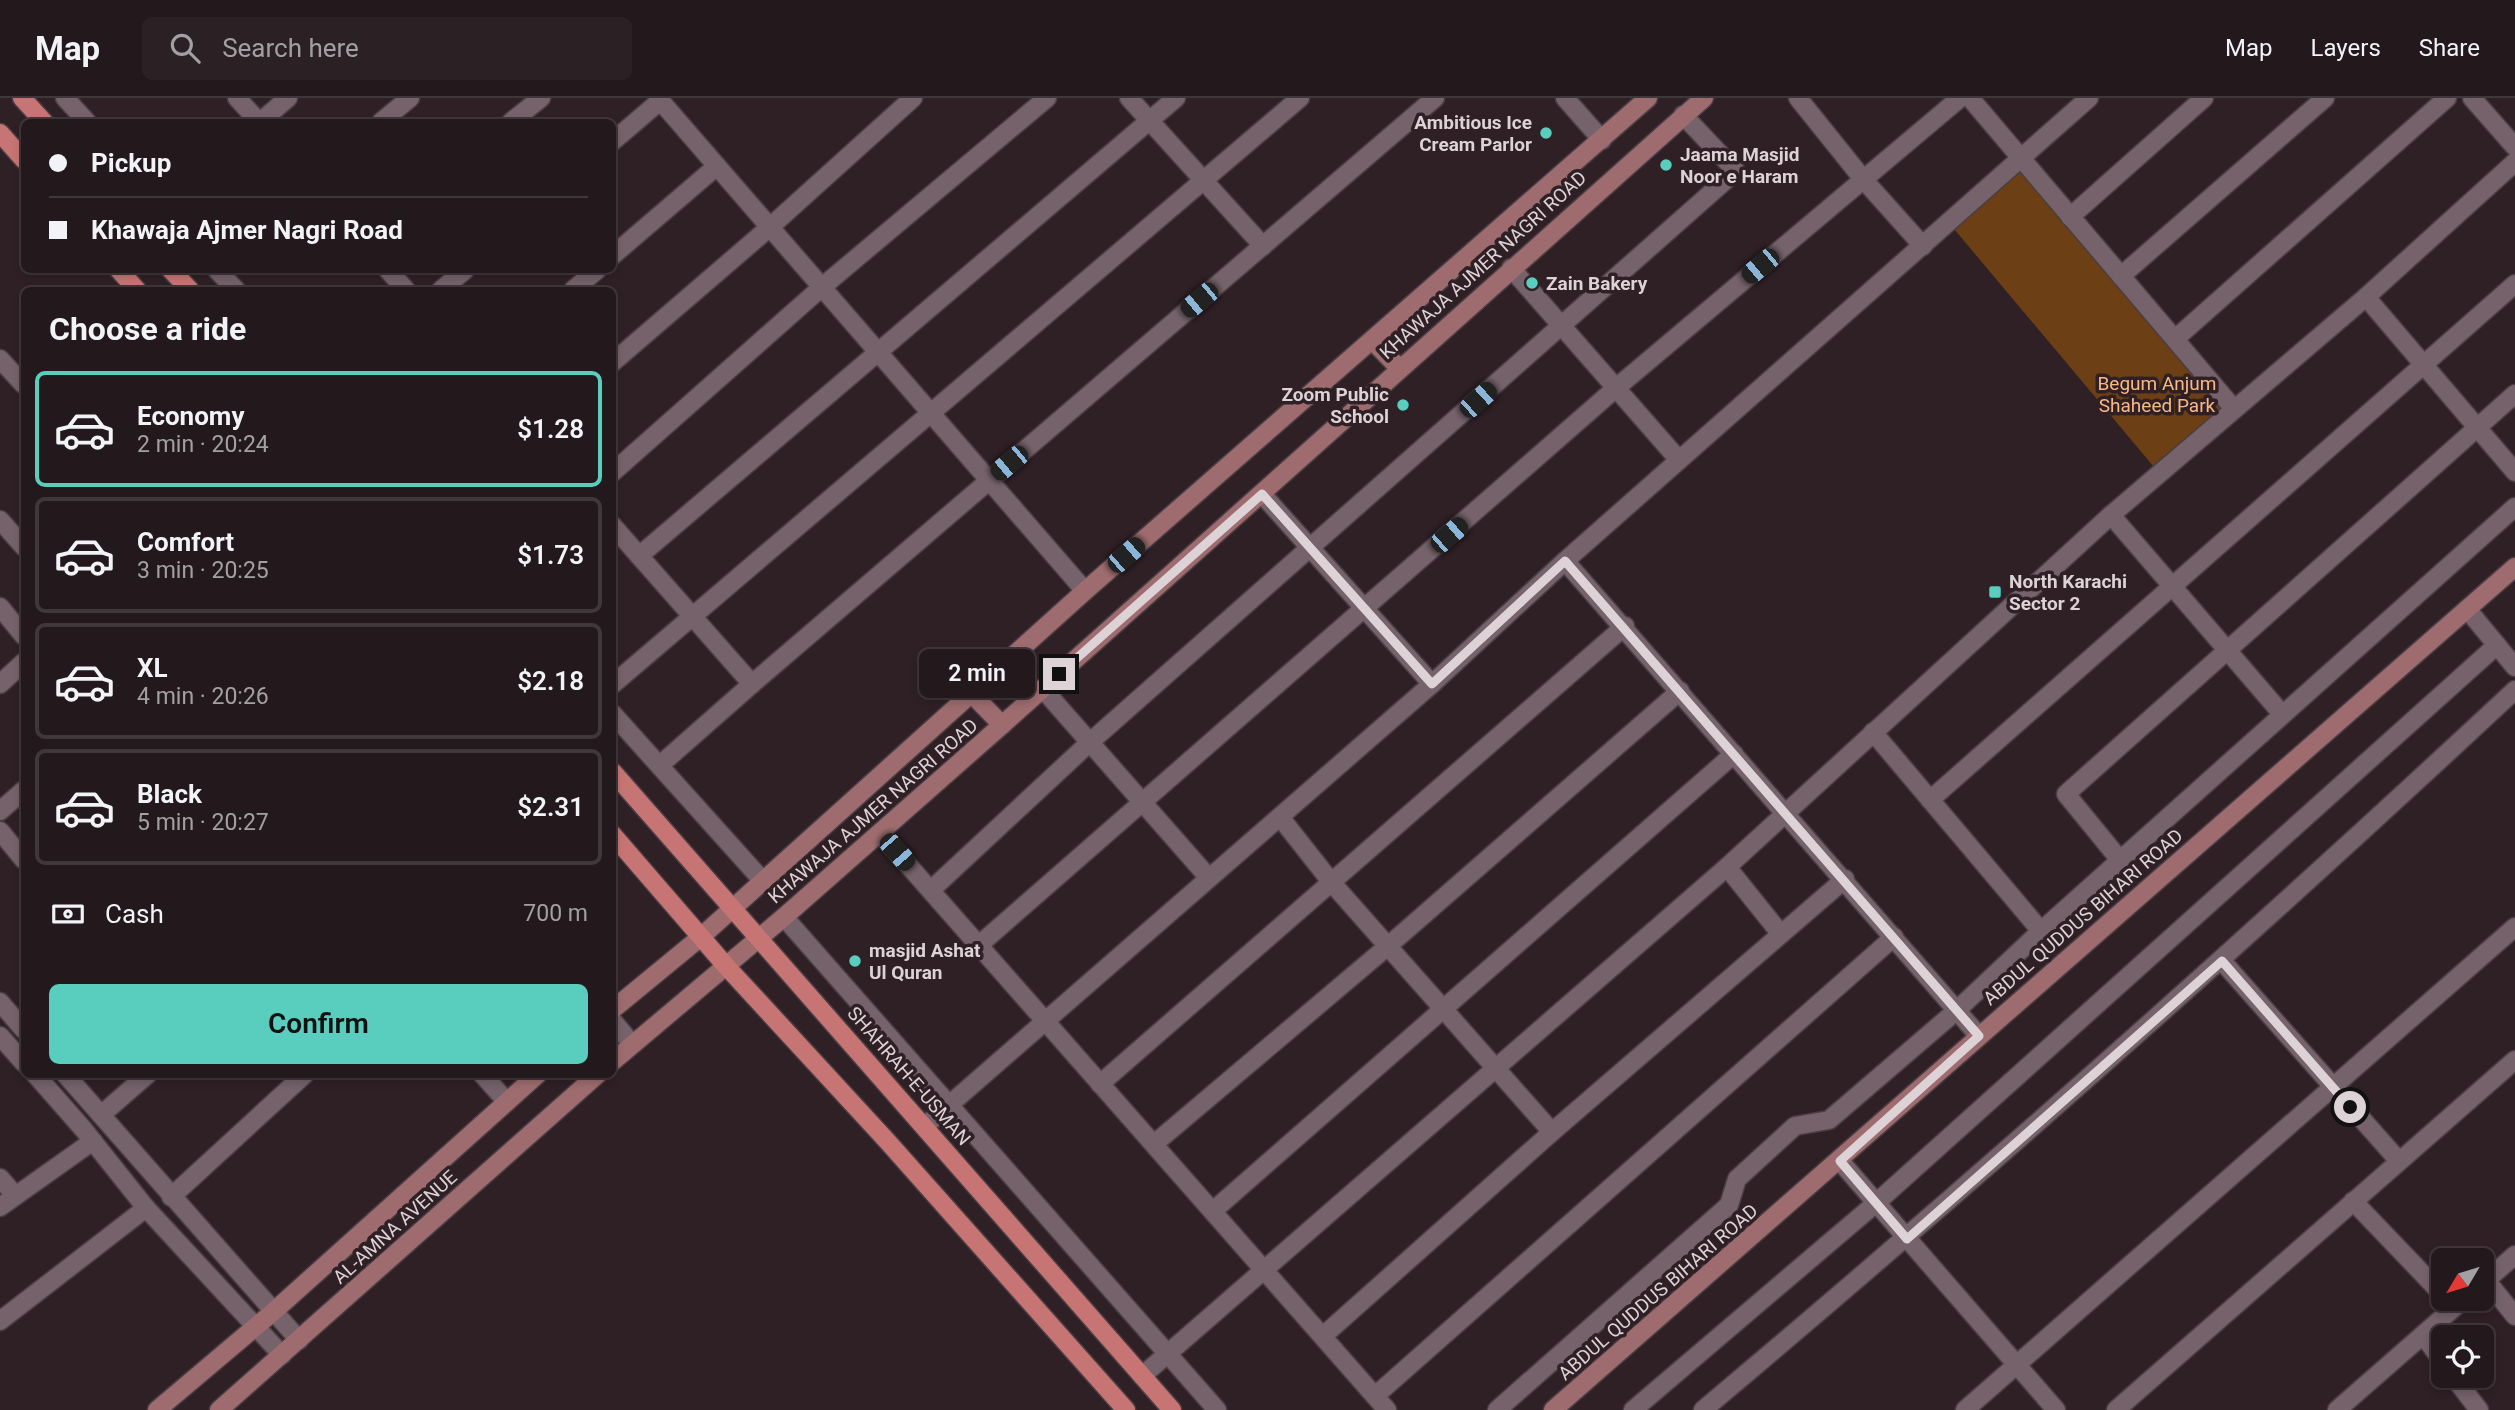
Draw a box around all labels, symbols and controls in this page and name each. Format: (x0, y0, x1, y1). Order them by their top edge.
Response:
search box (142, 17, 632, 80)
text: Map (35, 29, 100, 68)
icon: search (166, 29, 204, 67)
text: Search here (222, 33, 359, 63)
text: Map (2225, 34, 2273, 62)
text: Layers (2311, 34, 2381, 62)
text: Share (2419, 34, 2480, 62)
place label: Ambitious Ice Cream Parlor (1414, 111, 1532, 156)
marker: Ambitious Ice Cream Parlor (1538, 125, 1554, 141)
place label: Jaama Masjid Noor e Haram (1680, 143, 1800, 188)
text: Pickup (91, 148, 171, 178)
marker: Jaama Masjid Noor e Haram (1658, 157, 1674, 173)
street label: KHAWAJA AJMER NAGRI ROAD (1375, 166, 1591, 364)
text: Khawaja Ajmer Nagri Road (91, 215, 403, 245)
car (1738, 244, 1783, 288)
place label: Zain Bakery (1546, 272, 1648, 295)
marker: Zain Bakery (1524, 275, 1540, 291)
car (1177, 278, 1222, 322)
text: Choose a ride (49, 310, 246, 348)
park label: Begum Anjum Shaheed Park (2097, 372, 2217, 417)
car (1456, 378, 1501, 422)
place label: Zoom Public School (1282, 383, 1389, 428)
marker: Zoom Public School (1395, 397, 1411, 413)
icon: car (53, 398, 116, 461)
text: Economy (137, 401, 244, 431)
text: $1.28 (517, 414, 584, 444)
text: 2 min · 20:24 (137, 431, 269, 458)
car (987, 441, 1032, 485)
car (1427, 513, 1472, 557)
icon: car (53, 524, 116, 587)
text: Comfort (137, 527, 234, 557)
car (1104, 533, 1149, 577)
text: $1.73 (517, 540, 584, 570)
text: 3 min · 20:25 (137, 557, 269, 584)
place label: North Karachi Sector 2 (2009, 570, 2127, 615)
marker: North Karachi Sector 2 (1987, 584, 2003, 600)
icon: car (53, 650, 116, 713)
callout: 2 min (919, 650, 1034, 698)
text: XL (137, 653, 168, 683)
route end (1043, 658, 1075, 690)
text: 2 min (948, 660, 1006, 687)
text: $2.18 (517, 666, 584, 696)
text: 4 min · 20:26 (137, 683, 269, 710)
street label: KHAWAJA AJMER NAGRI ROAD (763, 714, 983, 908)
icon: car (53, 776, 116, 839)
text: Black (137, 779, 202, 809)
text: $2.31 (517, 792, 584, 822)
text: 5 min · 20:27 (137, 809, 269, 836)
street label: ABDUL QUDDUS BIHARI ROAD (1979, 824, 2187, 1010)
car (876, 829, 919, 875)
icon: cash (49, 895, 87, 933)
text: Cash (105, 899, 164, 929)
text: 700 m (523, 900, 588, 927)
place label: masjid Ashat Ul Quran (869, 939, 981, 984)
marker: masjid Ashat Ul Quran (847, 953, 863, 969)
button: Confirm (49, 984, 588, 1064)
street label: SHAHRAH-E-USMAN (843, 1002, 975, 1150)
route start (2334, 1091, 2366, 1123)
street label: AL-AMNA AVENUE (328, 1165, 462, 1289)
street label: ABDUL QUDDUS BIHARI ROAD (1554, 1199, 1762, 1385)
north arrow (2431, 1248, 2494, 1311)
map controls (2431, 1248, 2494, 1388)
button: locate (2431, 1325, 2494, 1388)

